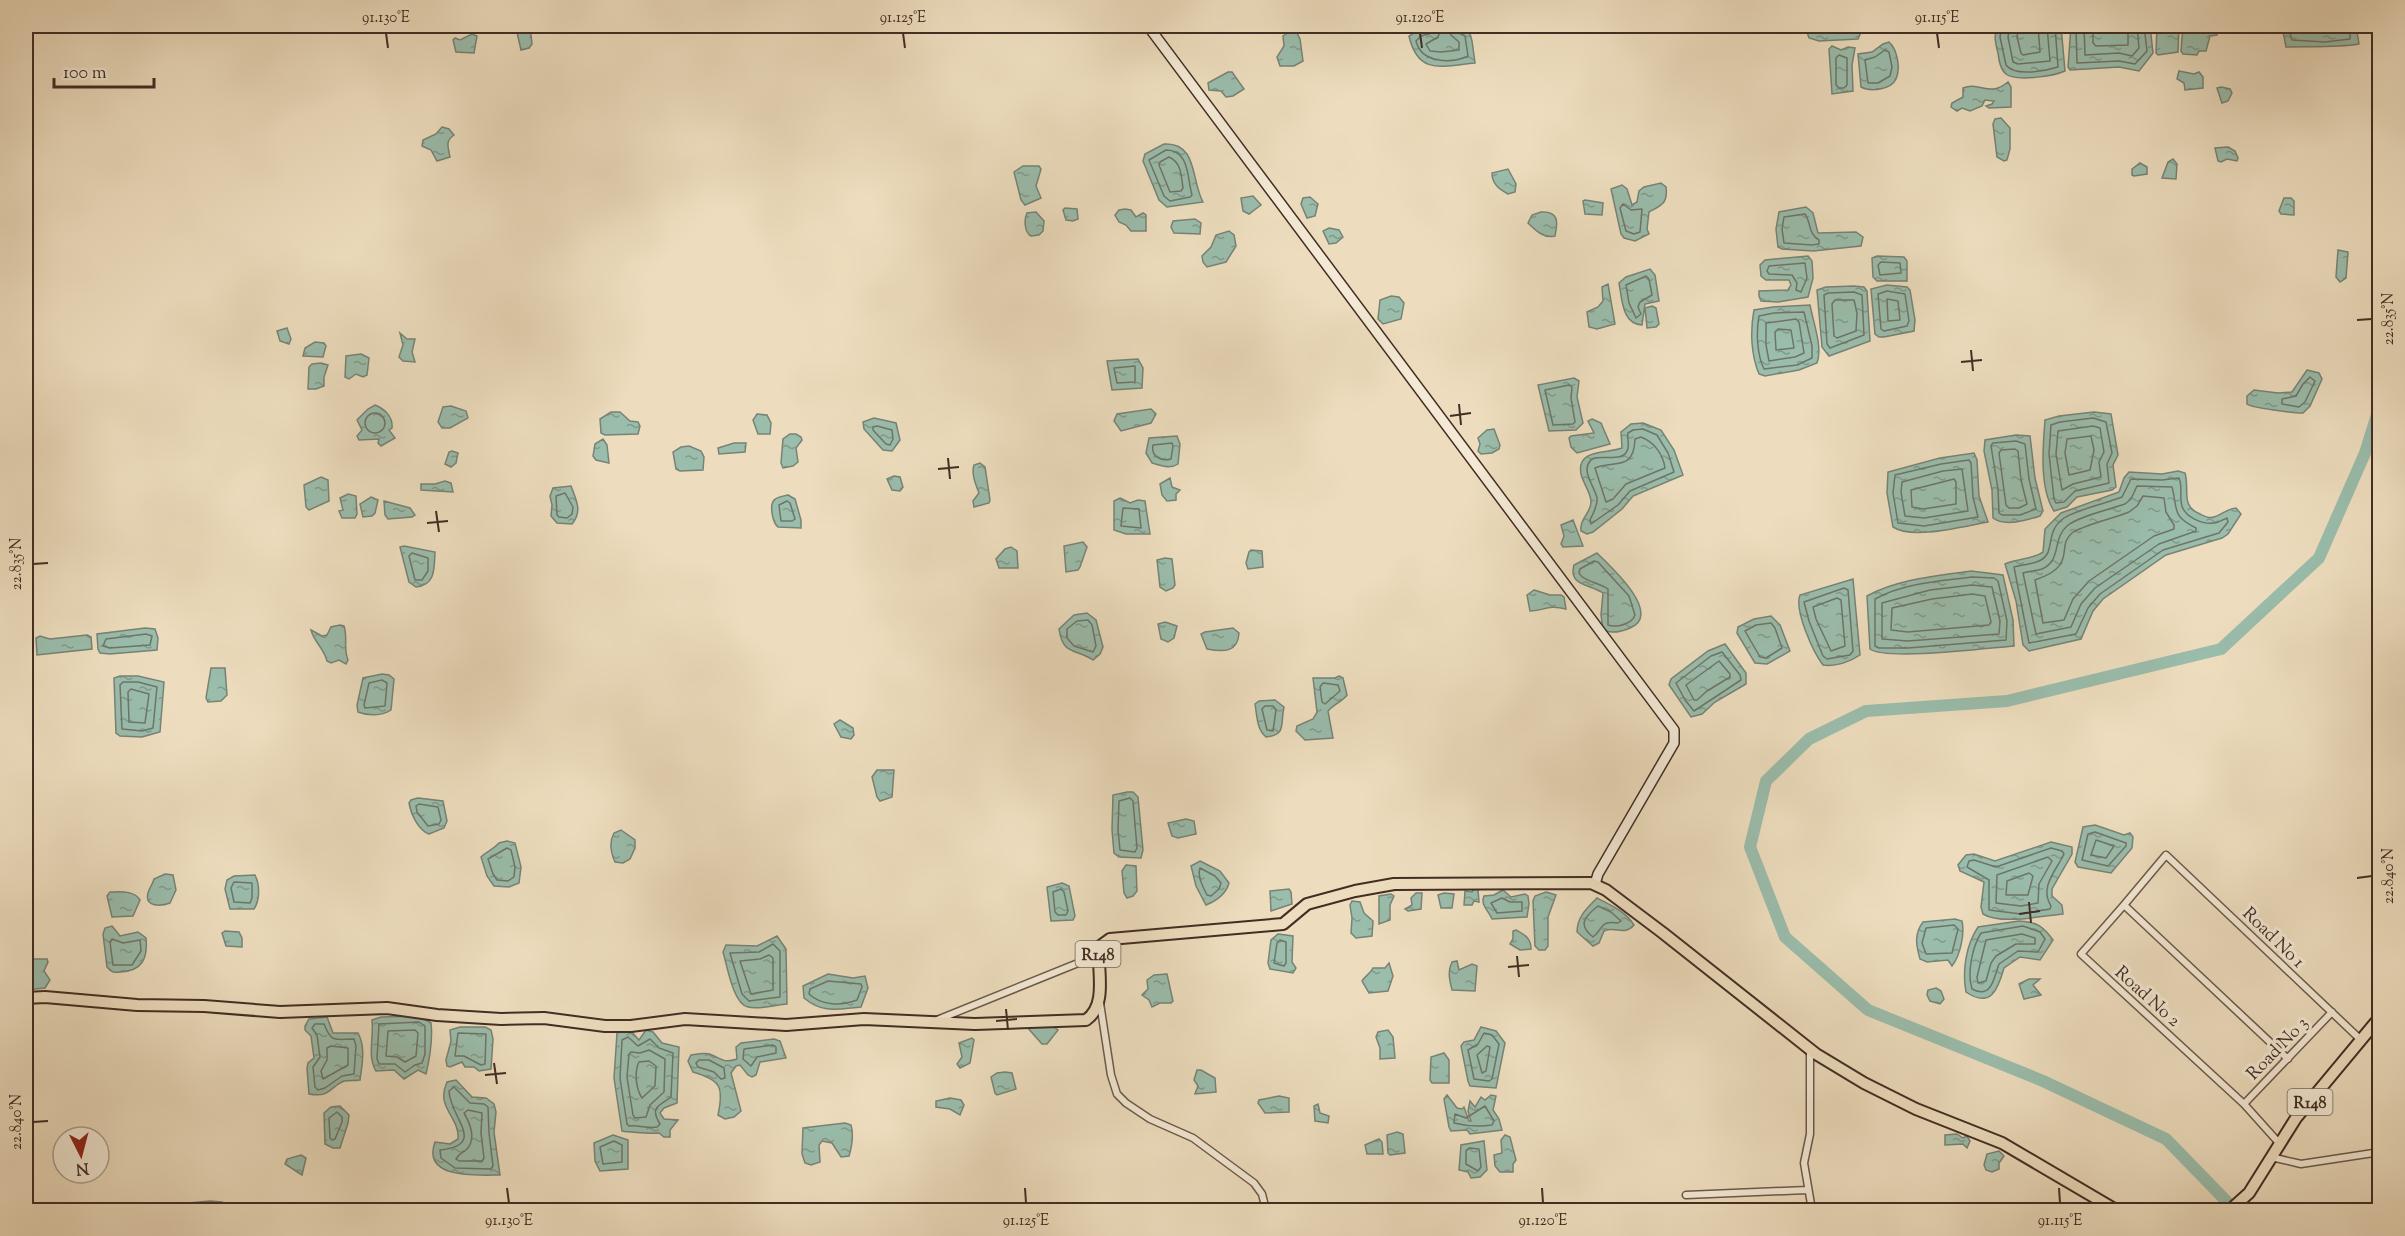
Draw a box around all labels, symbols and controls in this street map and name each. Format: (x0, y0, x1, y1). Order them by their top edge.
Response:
text: 91.130°E (362, 8, 410, 29)
text: 91.125°E (880, 8, 926, 29)
text: 91.120°E (1396, 8, 1444, 29)
text: 91.115°E (1915, 8, 1959, 29)
scale bar (54, 51, 154, 89)
text: 100 m (63, 61, 107, 87)
text: 22.835°N (2379, 293, 2400, 345)
text: 22.835°N (7, 538, 28, 590)
text: 22.840°N (2379, 848, 2400, 904)
street label: Road No 1 (2235, 902, 2310, 975)
road number: R148 (1076, 941, 1120, 967)
street label: Road No 2 (2108, 961, 2186, 1034)
street label: Road No 3 (2242, 1012, 2315, 1087)
road number: R148 (2288, 1089, 2332, 1115)
text: 22.840°N (7, 1094, 28, 1150)
north arrow (51, 1125, 111, 1185)
text: N (75, 1155, 90, 1180)
text: 91.130°E (485, 1211, 533, 1232)
text: 91.125°E (1003, 1211, 1049, 1232)
text: 91.120°E (1519, 1211, 1567, 1232)
text: 91.115°E (2038, 1211, 2082, 1232)

